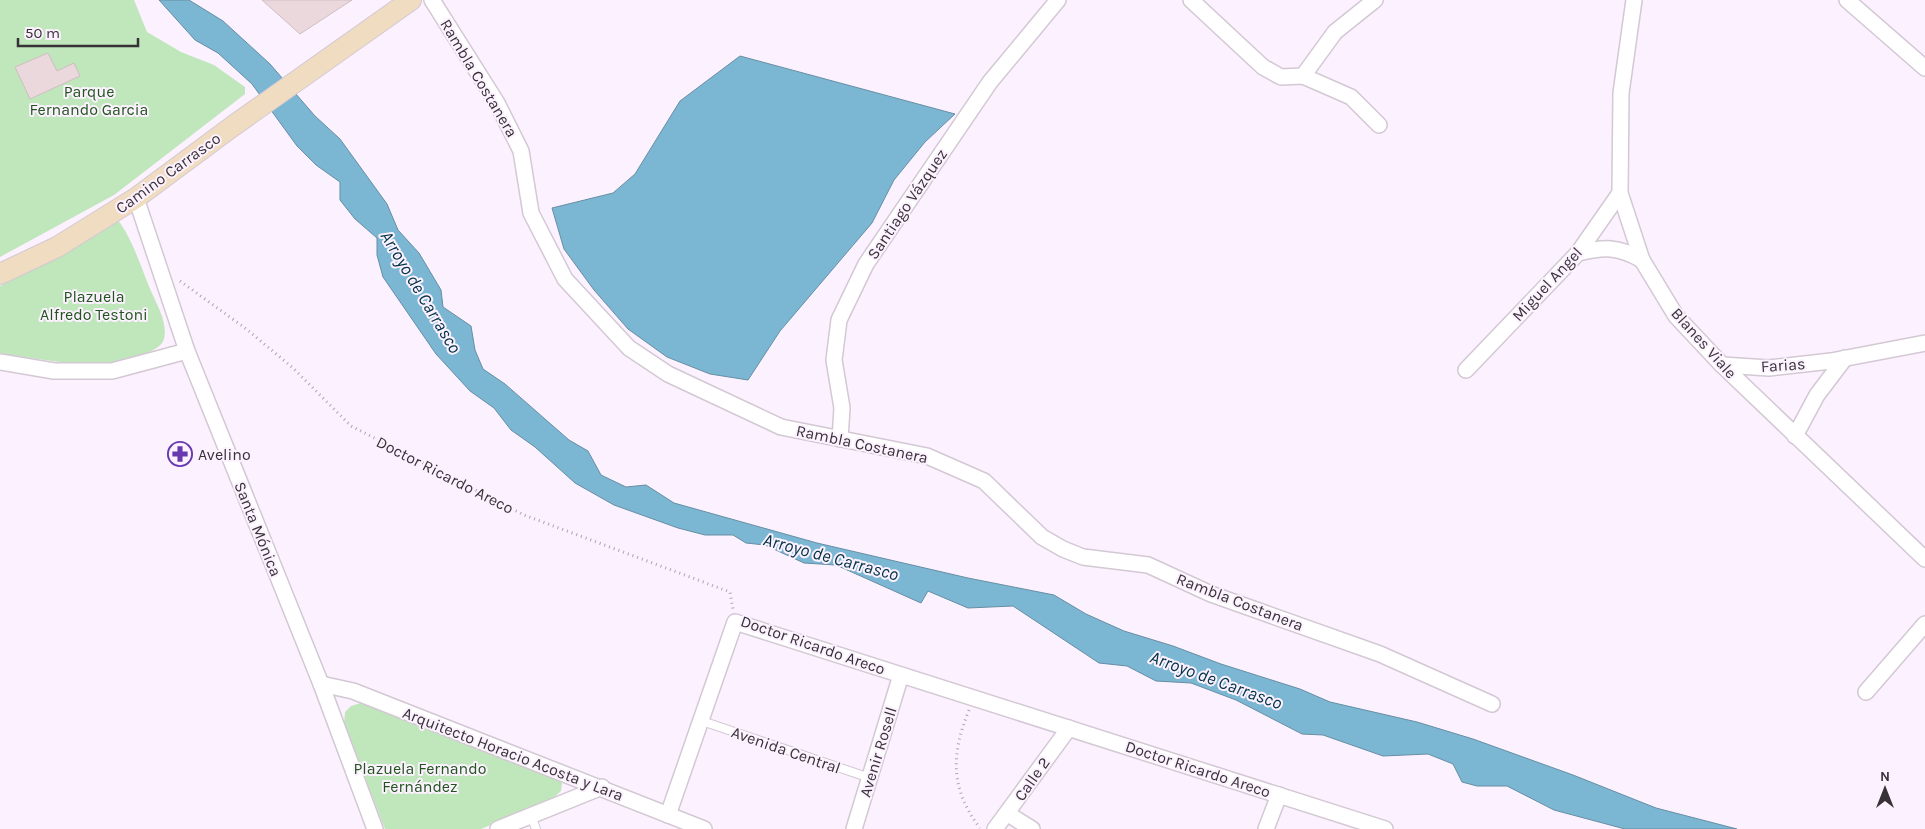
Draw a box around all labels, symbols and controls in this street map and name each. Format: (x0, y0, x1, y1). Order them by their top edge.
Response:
scale bar (18, 15, 138, 47)
street label: Rambla Costanera (436, 16, 522, 140)
text: 50 m (25, 24, 60, 42)
park label: Parque Fernando Garcia (30, 82, 148, 119)
street label: Camino Carrasco (112, 129, 224, 217)
street label: Santiago Vázquez (863, 145, 951, 263)
water label: Arroyo de Carrasco (376, 227, 466, 357)
street label: Miguel Angel (1508, 243, 1586, 325)
park label: Plazuela Alfredo Testoni (40, 287, 148, 324)
street label: Blanes Viale (1667, 304, 1741, 382)
street label: Farias (1760, 354, 1806, 376)
street label: Rambla Costanera (794, 421, 930, 467)
street label: Doctor Ricardo Areco (373, 432, 517, 518)
pharmacy icon: Avelino (167, 441, 193, 467)
place label: Avelino (198, 445, 251, 464)
street label: Santa Mónica (230, 479, 286, 579)
water label: Arroyo de Carrasco (761, 528, 901, 586)
street label: Rambla Costanera (1174, 569, 1306, 635)
street label: Doctor Ricardo Areco (738, 611, 888, 679)
water label: Arroyo de Carrasco (1147, 646, 1285, 714)
street label: Arquitecto Horacio Acosta y Lara (400, 703, 626, 805)
street label: Avenir Rosell (855, 705, 901, 799)
street label: Avenida Central (729, 722, 843, 778)
street label: Doctor Ricardo Areco (1123, 737, 1273, 801)
street label: Calle 2 (1010, 754, 1054, 804)
park label: Plazuela Fernando Fernández (353, 759, 487, 796)
north arrow (1860, 764, 1910, 814)
text: N (1880, 768, 1890, 785)

